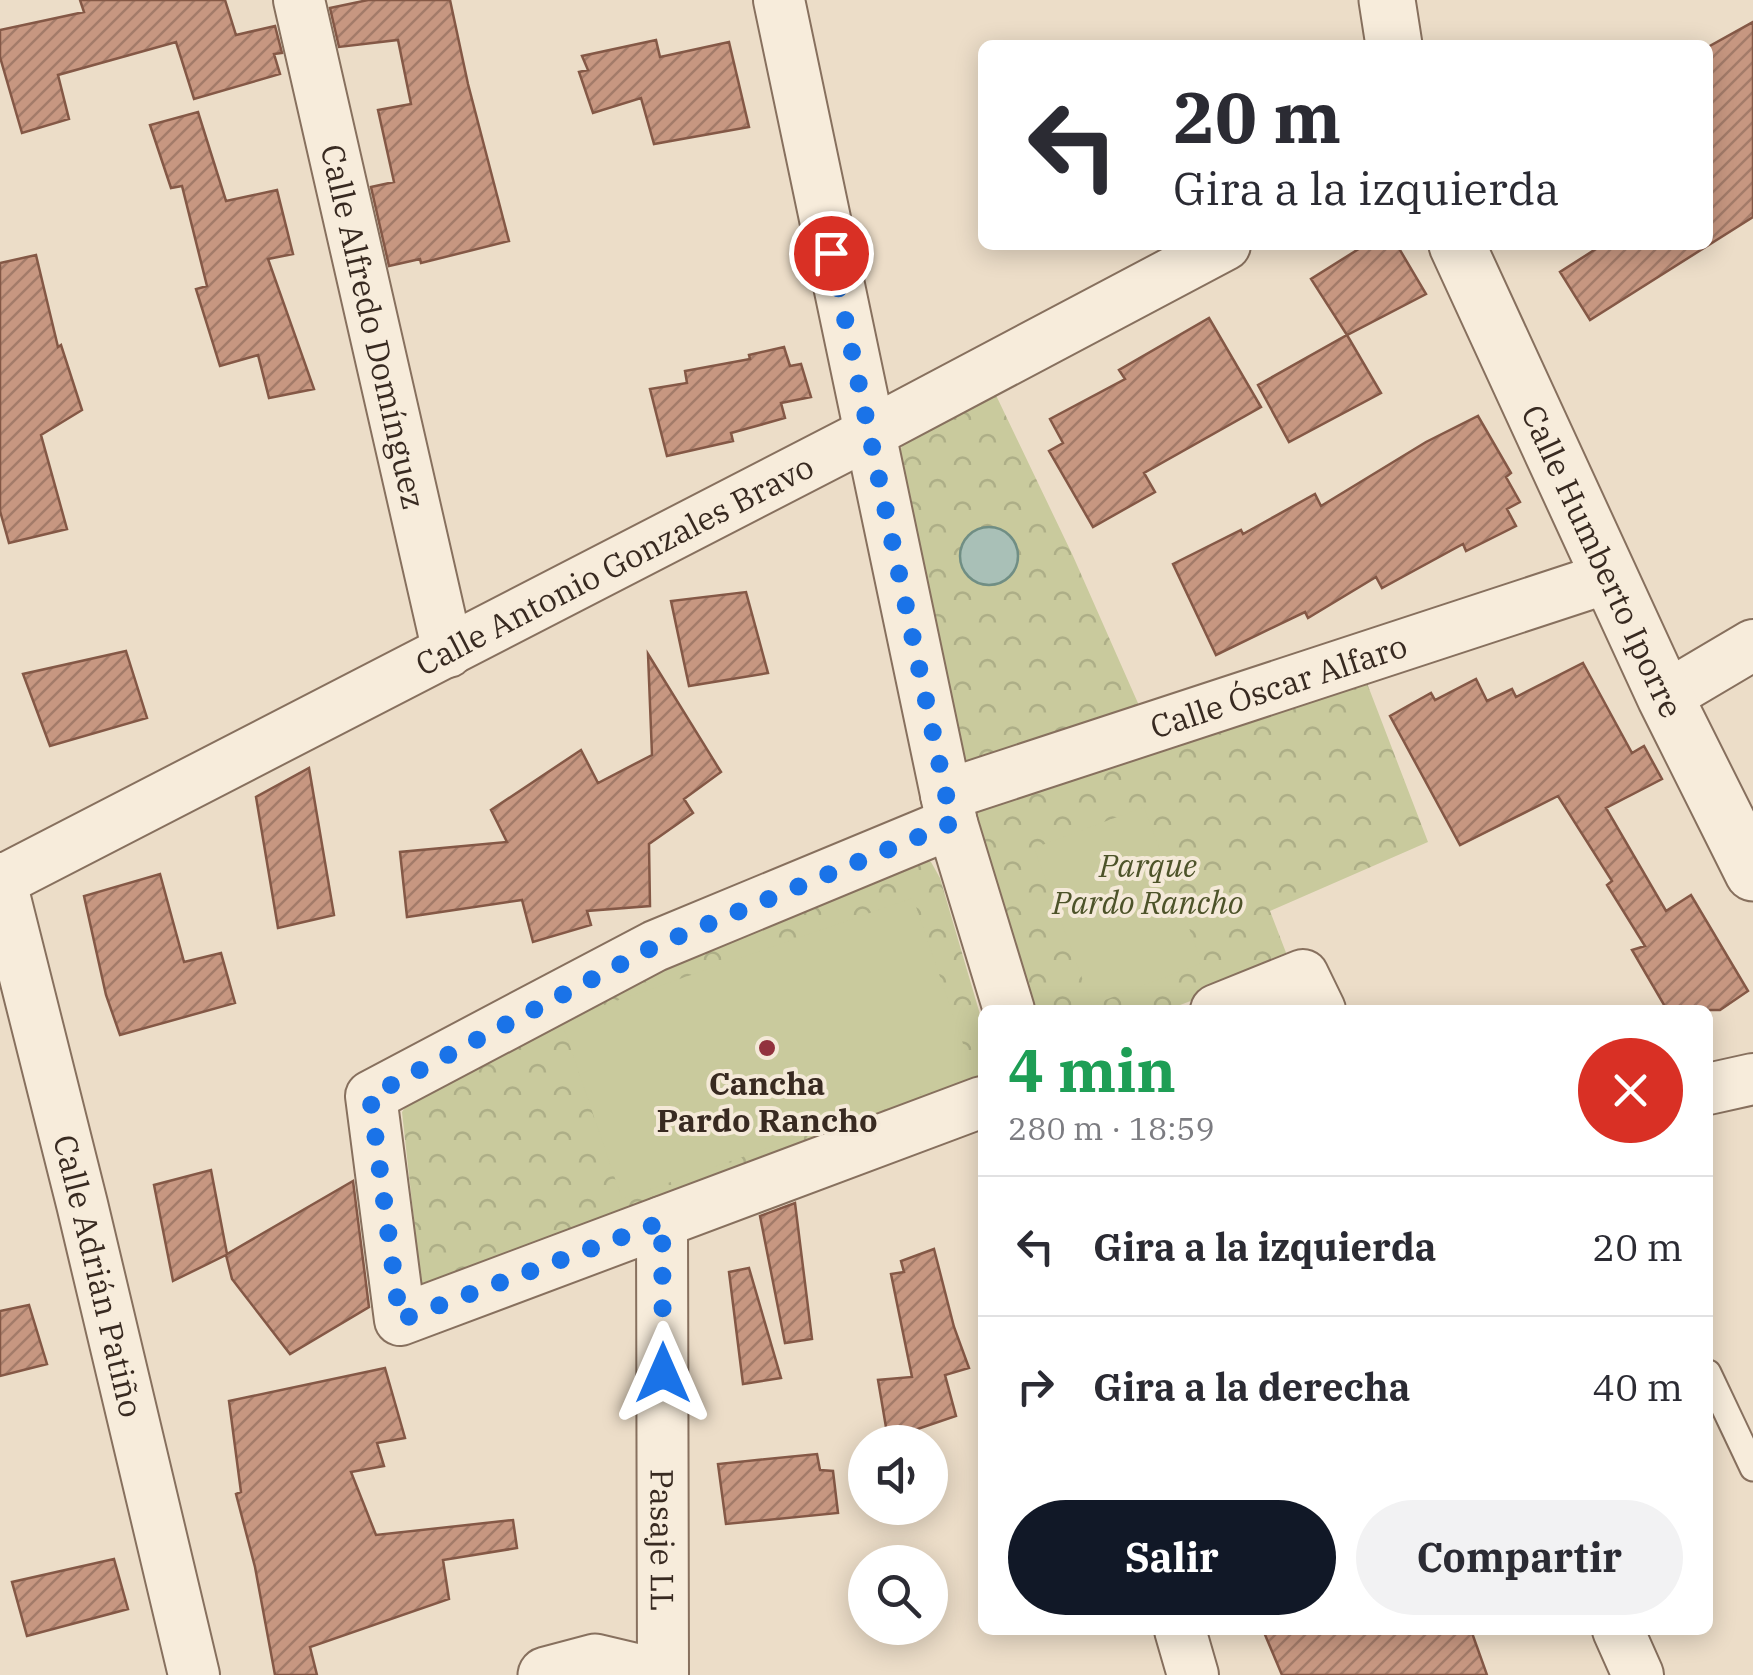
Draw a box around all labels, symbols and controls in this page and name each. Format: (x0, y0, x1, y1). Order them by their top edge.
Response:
text: 20 m (1173, 71, 1341, 162)
icon: left (1008, 80, 1138, 210)
street label: Calle Alfredo Domínguez (312, 140, 436, 513)
text: Gira a la izquierda (1173, 159, 1560, 217)
pin (789, 211, 874, 296)
icon: arrive (804, 226, 859, 281)
street label: Calle Humberto Iporre (1512, 398, 1693, 725)
street label: Calle Antonio Gonzales Bravo (408, 445, 820, 685)
street label: Calle Óscar Alfaro (1145, 624, 1412, 748)
park label: Parque Pardo Rancho (1051, 844, 1244, 923)
text: 4 min (1008, 1030, 1176, 1109)
marker: Cancha Pardo Rancho (756, 1037, 778, 1059)
button: close (1578, 1038, 1683, 1143)
place label: Cancha Pardo Rancho (656, 1062, 878, 1141)
text: 280 m · 18:59 (1008, 1107, 1215, 1149)
street label: Calle Adrián Patiño (44, 1130, 153, 1421)
icon: left (1008, 1219, 1063, 1274)
text: Gira a la izquierda (1093, 1222, 1436, 1271)
text: 20 m (1592, 1222, 1683, 1271)
position arrow (611, 1321, 715, 1425)
icon: right (1008, 1359, 1063, 1414)
text: Gira a la derecha (1093, 1362, 1410, 1411)
text: 40 m (1592, 1362, 1683, 1411)
map controls (848, 1425, 948, 1645)
button: sound (848, 1425, 948, 1525)
street label: Pasaje LL (642, 1469, 684, 1611)
button: Salir (1008, 1500, 1336, 1615)
button: Compartir (1356, 1500, 1683, 1615)
button: search (848, 1545, 948, 1645)

